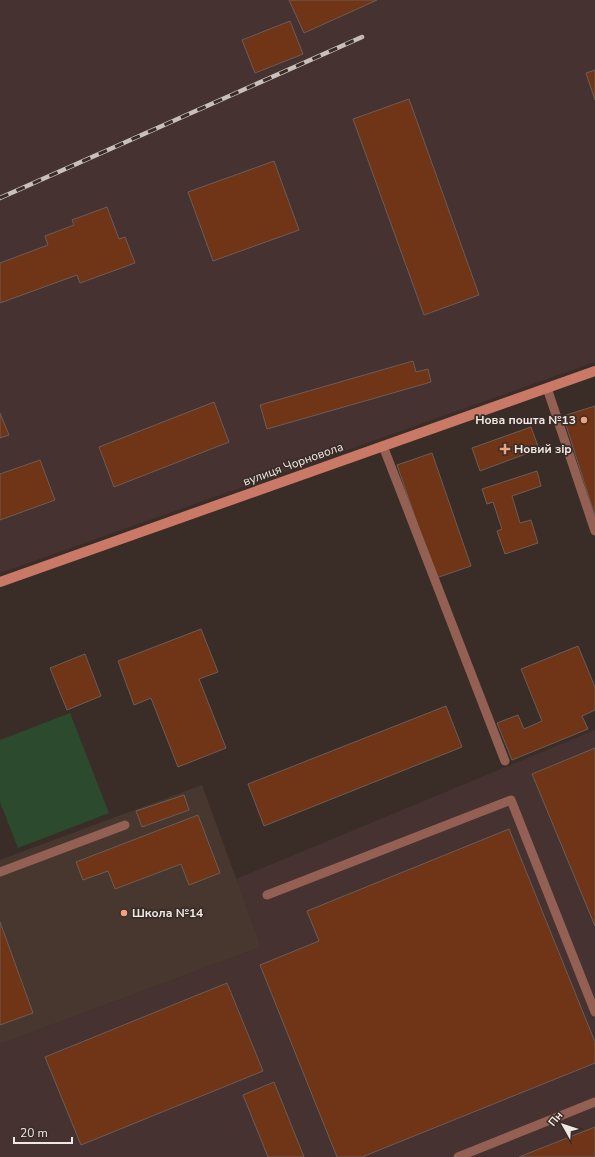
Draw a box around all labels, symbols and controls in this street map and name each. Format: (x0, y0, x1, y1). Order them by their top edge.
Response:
place label: Нова пошта №13 (475, 412, 576, 428)
marker: Нова пошта №13 (579, 415, 589, 425)
street label: вулиця Чорновола (241, 438, 345, 490)
place label: Новий зір (514, 441, 572, 457)
marker: Новий зір (499, 443, 511, 455)
place label: Школа №14 (132, 905, 203, 921)
marker: Школа №14 (119, 908, 129, 918)
north arrow (543, 1105, 583, 1145)
text: Пн (545, 1108, 566, 1130)
scale bar (14, 1119, 72, 1145)
text: 20 m (20, 1125, 48, 1141)

